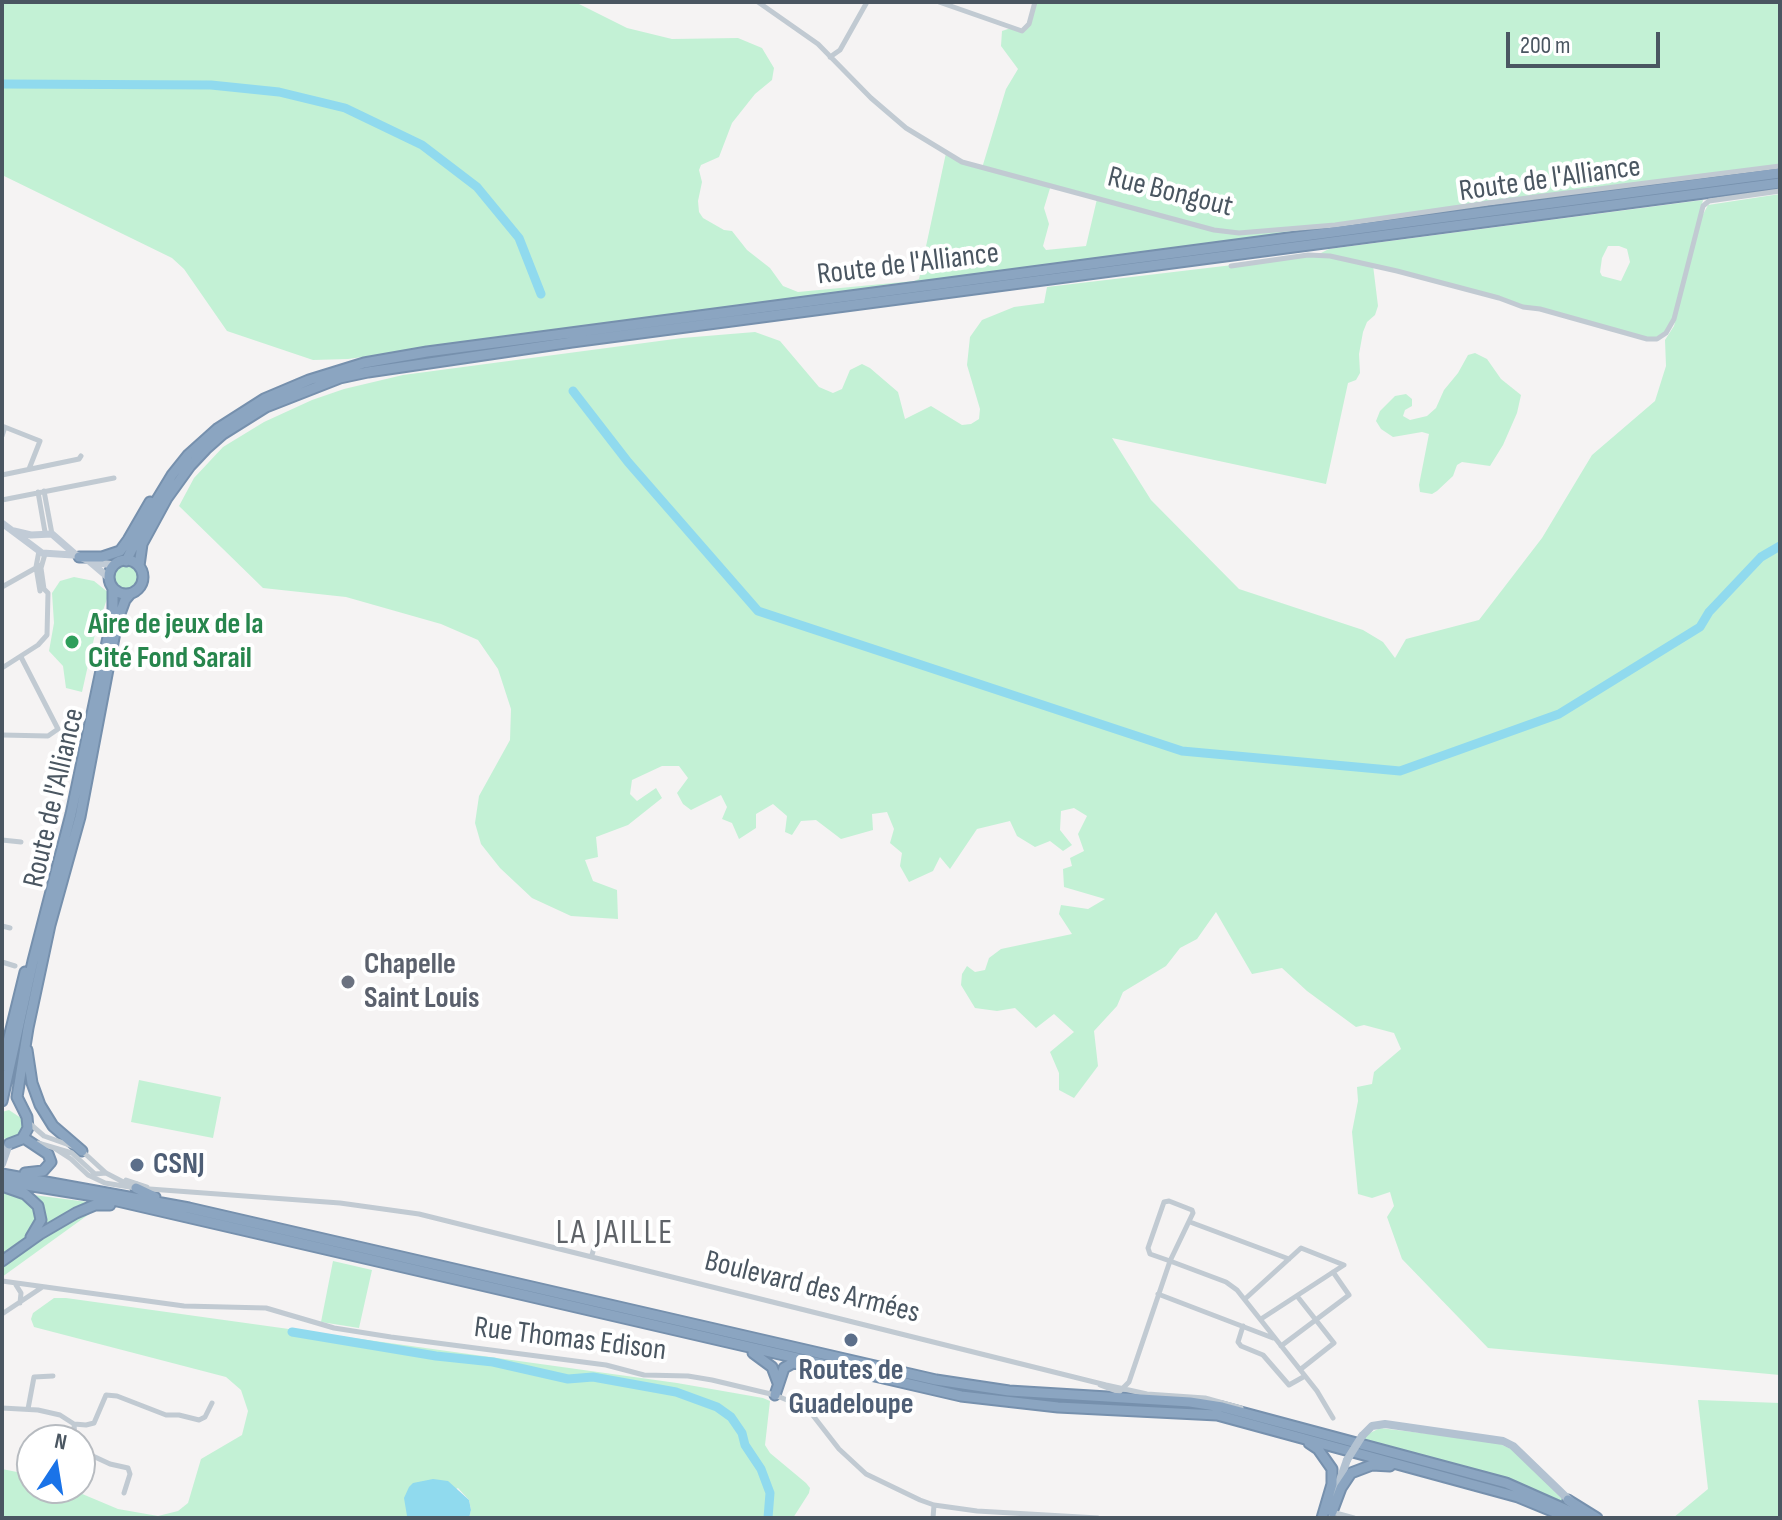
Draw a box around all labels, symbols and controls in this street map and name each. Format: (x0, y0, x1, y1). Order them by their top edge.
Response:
scale bar (1510, 16, 1664, 66)
text: 200 m (1520, 31, 1571, 60)
street label: Route de l'Alliance (1457, 149, 1643, 211)
street label: Rue Bongout (1104, 160, 1236, 226)
street label: Route de l'Alliance (815, 236, 1001, 294)
place label: Aire de jeux de la Cité Fond Sarail (88, 607, 263, 678)
marker: Aire de jeux de la Cité Fond Sarail (63, 633, 81, 651)
street label: Route de l'Alliance (17, 705, 93, 891)
place label: Chapelle Saint Louis (364, 947, 479, 1018)
marker: Chapelle Saint Louis (339, 973, 357, 991)
place label: CSNJ (153, 1147, 205, 1183)
marker: CSNJ (128, 1156, 146, 1174)
district label: LA JAILLE (556, 1214, 674, 1254)
street label: Boulevard des Armées (701, 1244, 923, 1332)
street label: Rue Thomas Edison (472, 1310, 668, 1370)
marker: Routes de Guadeloupe (842, 1331, 860, 1349)
place label: Routes de Guadeloupe (788, 1353, 914, 1424)
north arrow (16, 1424, 96, 1504)
text: N (52, 1428, 69, 1456)

